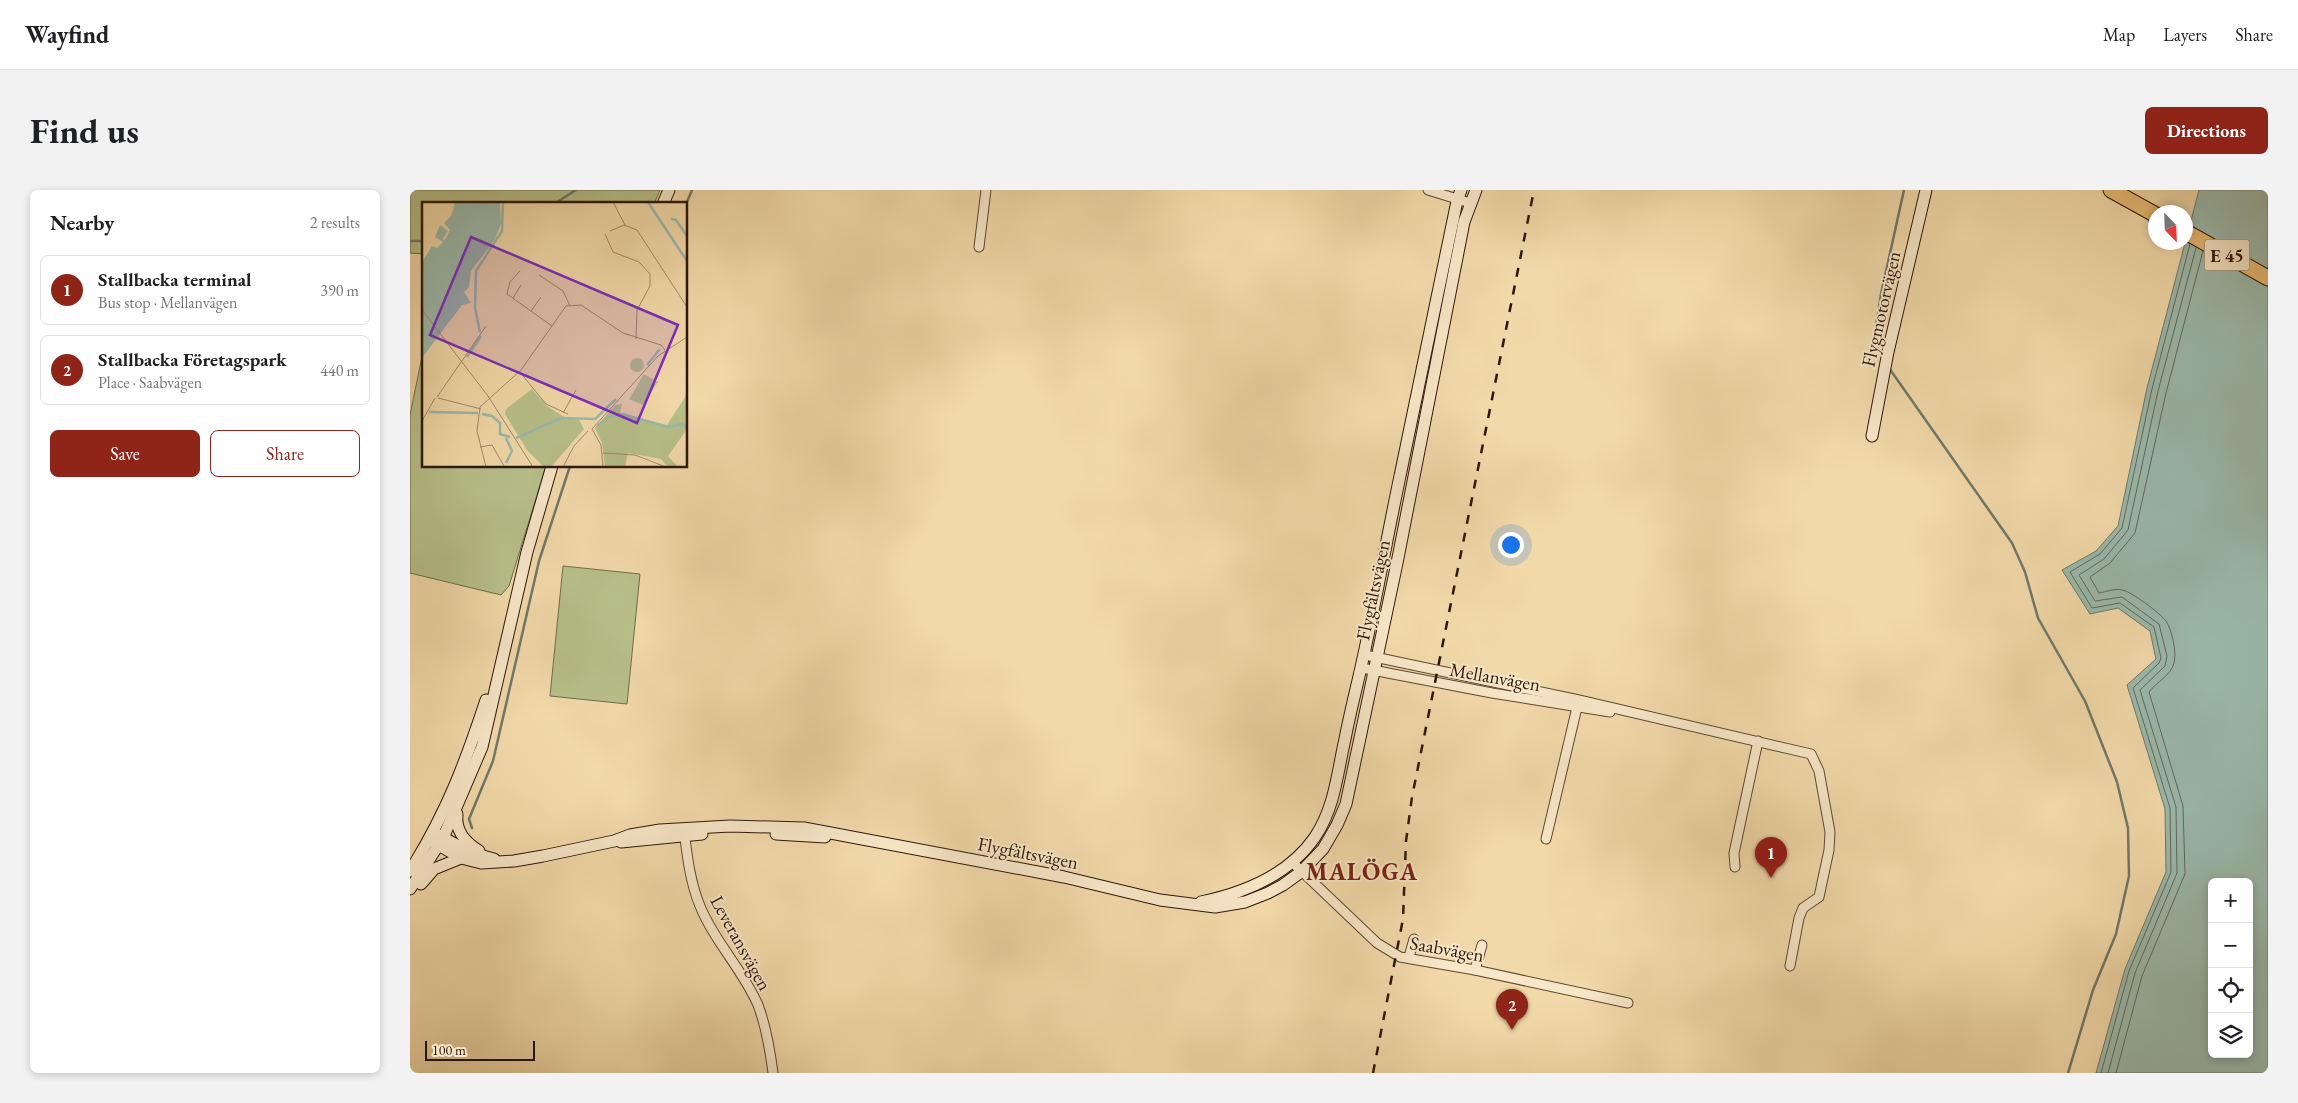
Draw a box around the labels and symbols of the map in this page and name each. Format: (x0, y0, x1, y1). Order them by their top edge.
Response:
inset map (422, 202, 688, 468)
north arrow (2148, 205, 2193, 250)
road number: E 45 (2204, 240, 2250, 270)
street label: Flygmotorvägen (1856, 249, 1906, 369)
your location (1498, 532, 1524, 558)
street label: Flygfältsvägen (1350, 538, 1396, 642)
street label: Mellanvägen (1448, 657, 1542, 697)
street label: Flygfältsvägen (976, 831, 1080, 875)
pin: 1 (1755, 837, 1787, 878)
district label: MALÖGA (1306, 856, 1418, 887)
street label: Leveransvägen (705, 891, 777, 995)
street label: Saabvägen (1408, 930, 1486, 968)
pin: 2 (1496, 989, 1528, 1030)
scale bar (425, 1038, 535, 1061)

